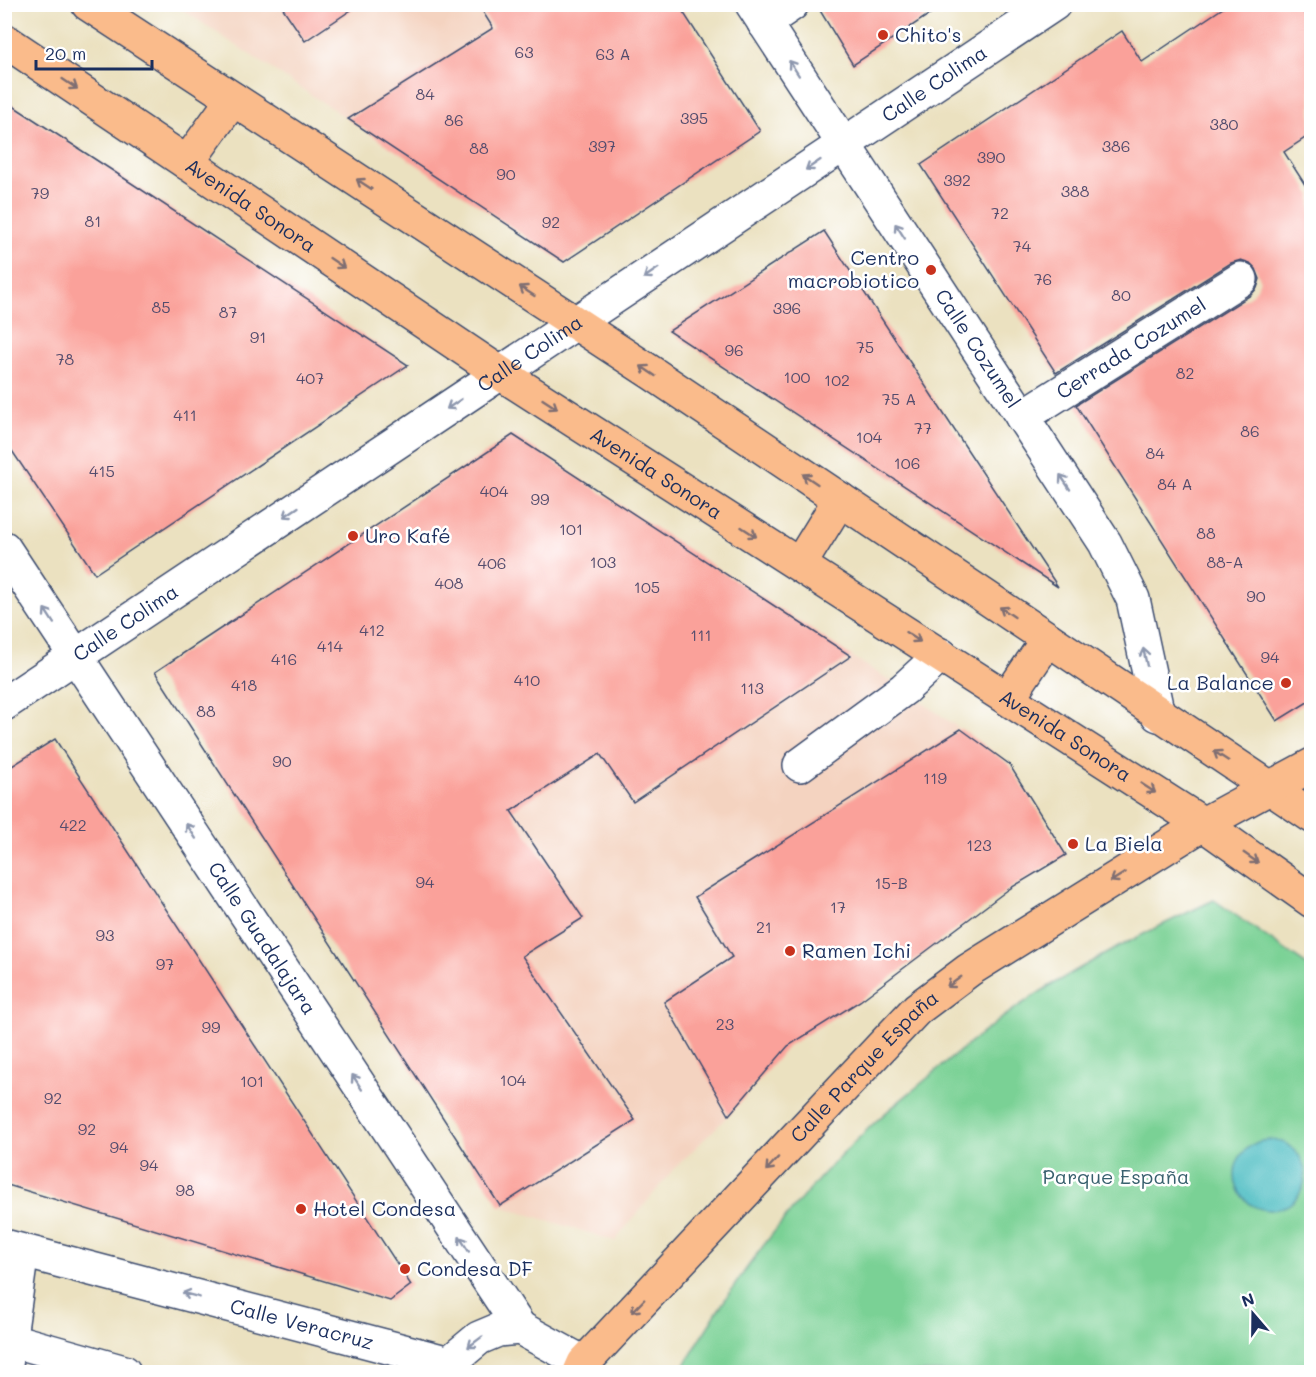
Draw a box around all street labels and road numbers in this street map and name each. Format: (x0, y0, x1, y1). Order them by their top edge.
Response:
street label: Calle Colima (876, 39, 991, 127)
street label: Avenida Sonora (181, 151, 322, 258)
street label: Calle Cozumel (930, 284, 1027, 413)
street label: Cerrada Cozumel (1051, 290, 1210, 404)
street label: Calle Colima (472, 308, 587, 397)
street label: Avenida Sonora (586, 420, 728, 524)
street label: Calle Colima (67, 578, 183, 667)
street label: Avenida Sonora (995, 683, 1137, 787)
street label: Calle Guadalajara (203, 856, 323, 1019)
street label: Calle Parque España (784, 984, 943, 1148)
street label: Calle Veracruz (228, 1292, 377, 1355)

